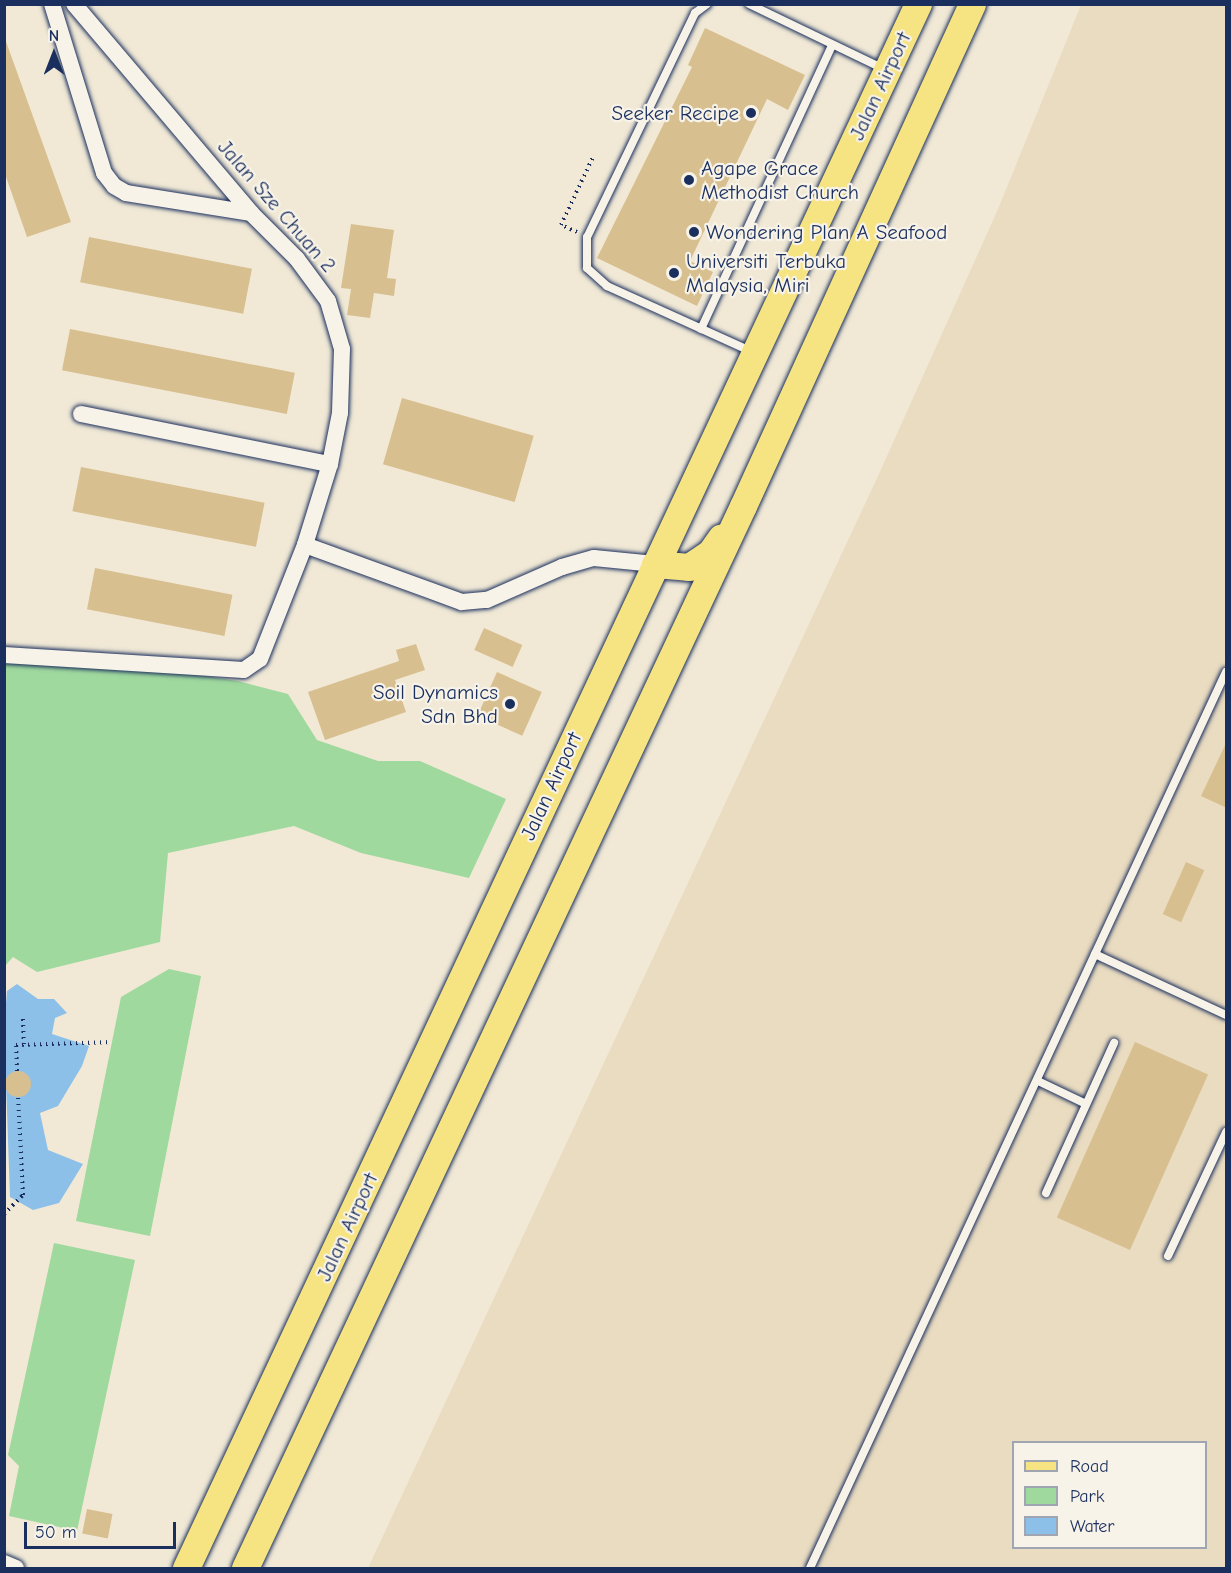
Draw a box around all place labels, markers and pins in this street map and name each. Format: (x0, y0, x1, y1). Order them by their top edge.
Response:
place label: Seeker Recipe (611, 100, 739, 126)
marker: Seeker Recipe (744, 106, 758, 120)
place label: Agape Grace Methodist Church (701, 155, 859, 205)
marker: Agape Grace Methodist Church (682, 173, 696, 187)
place label: Wondering Plan A Seafood (706, 219, 947, 245)
marker: Wondering Plan A Seafood (687, 225, 701, 239)
place label: Universiti Terbuka Malaysia, Miri (686, 248, 846, 298)
marker: Universiti Terbuka Malaysia, Miri (667, 266, 681, 280)
place label: Soil Dynamics Sdn Bhd (373, 679, 498, 729)
marker: Soil Dynamics Sdn Bhd (503, 697, 517, 711)

